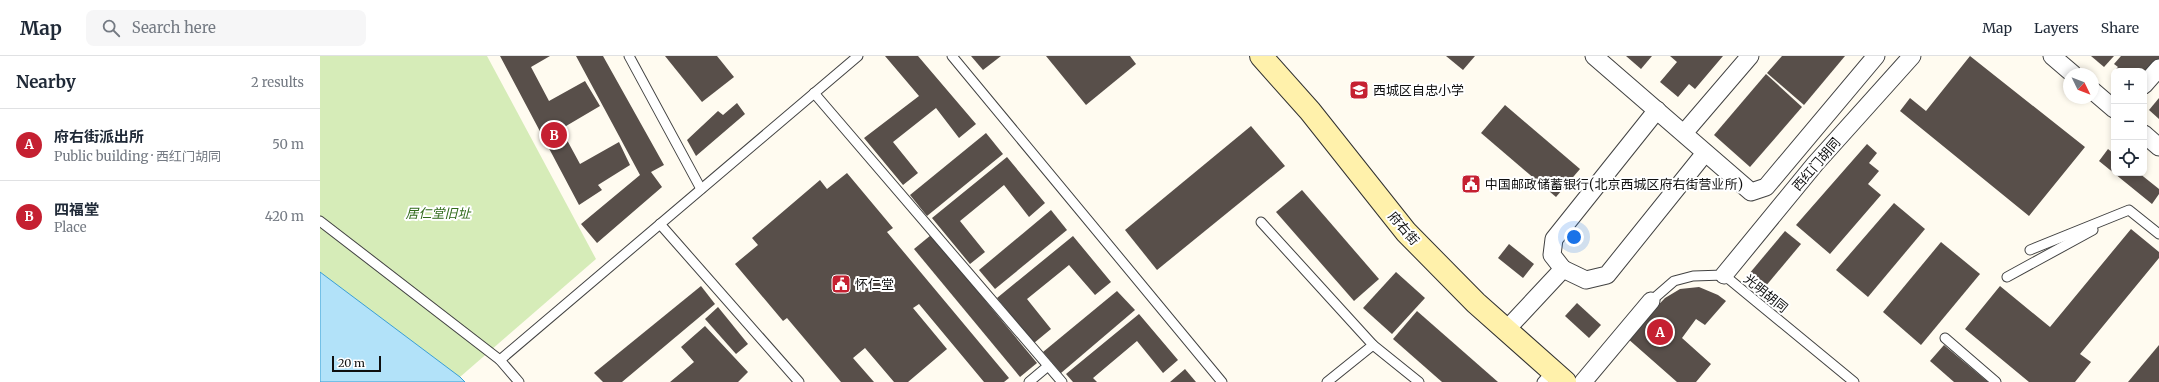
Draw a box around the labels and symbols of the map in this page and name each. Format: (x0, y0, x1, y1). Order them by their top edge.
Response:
north arrow (2063, 68, 2099, 104)
school or university icon: 西城区自忠小学 (1348, 79, 1370, 101)
place label: 西城区自忠小学 (1373, 82, 1464, 99)
pin: B (541, 120, 567, 150)
street label: 西红门胡同 (1789, 134, 1844, 194)
public building icon: 中国邮政储蓄银行(北京西城区府右街营业所) (1460, 173, 1482, 195)
place label: 中国邮政储蓄银行(北京西城区府右街营业所) (1485, 176, 1743, 193)
park label: 居仁堂旧址 (405, 205, 471, 222)
street label: 府右街 (1384, 208, 1423, 249)
your location (1564, 227, 1584, 247)
street label: 光明胡同 (1740, 270, 1791, 316)
public building icon: 怀仁堂 (830, 273, 852, 295)
place label: 怀仁堂 (855, 276, 894, 293)
pin: A (1647, 317, 1673, 347)
scale bar (332, 354, 381, 373)

